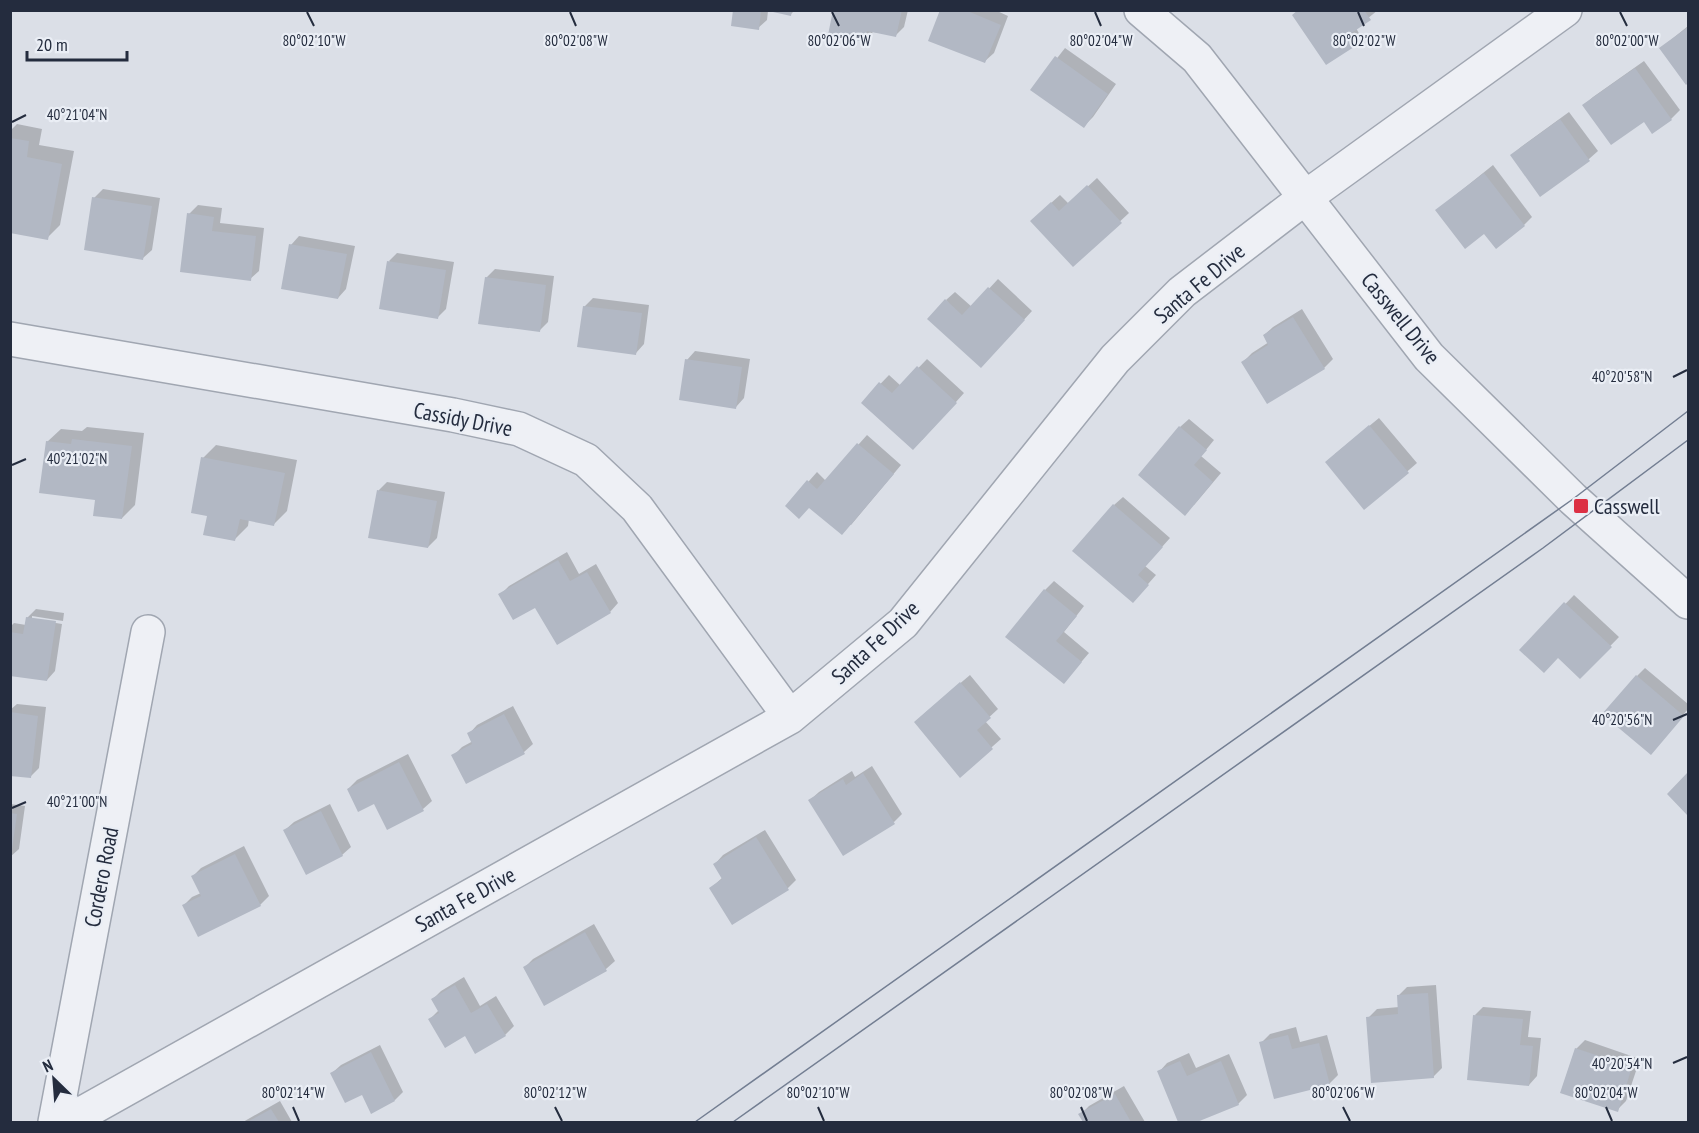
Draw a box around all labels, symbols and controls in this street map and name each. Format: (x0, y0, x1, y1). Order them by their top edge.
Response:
scale bar (27, 24, 128, 62)
text: 80°02'10"W (282, 31, 346, 50)
text: 80°02'08"W (544, 31, 608, 50)
text: 80°02'06"W (807, 31, 871, 50)
text: 80°02'04"W (1069, 31, 1133, 50)
text: 80°02'02"W (1332, 31, 1396, 50)
text: 80°02'00"W (1595, 31, 1659, 50)
text: 20 m (36, 33, 68, 56)
text: 40°21'04"N (47, 105, 107, 124)
street label: Santa Fe Drive (1148, 237, 1250, 329)
street label: Casswell Drive (1355, 266, 1447, 370)
text: 40°20'58"N (1592, 367, 1652, 386)
street label: Cassidy Drive (411, 396, 515, 442)
text: 40°21'02"N (47, 449, 107, 468)
place label: Casswell (1594, 492, 1660, 520)
marker: Casswell (1572, 497, 1590, 515)
street label: Santa Fe Drive (825, 594, 925, 690)
text: 40°20'56"N (1592, 710, 1652, 729)
text: 40°21'00"N (47, 792, 107, 811)
street label: Cordero Road (78, 825, 124, 929)
street label: Santa Fe Drive (410, 860, 520, 938)
north arrow (24, 1049, 84, 1109)
text: 40°20'54"N (1592, 1054, 1652, 1073)
text: N (40, 1055, 56, 1076)
text: 80°02'14"W (261, 1083, 325, 1102)
text: 80°02'12"W (523, 1083, 587, 1102)
text: 80°02'10"W (786, 1083, 850, 1102)
text: 80°02'08"W (1049, 1083, 1113, 1102)
text: 80°02'06"W (1311, 1083, 1375, 1102)
text: 80°02'04"W (1574, 1083, 1638, 1102)

